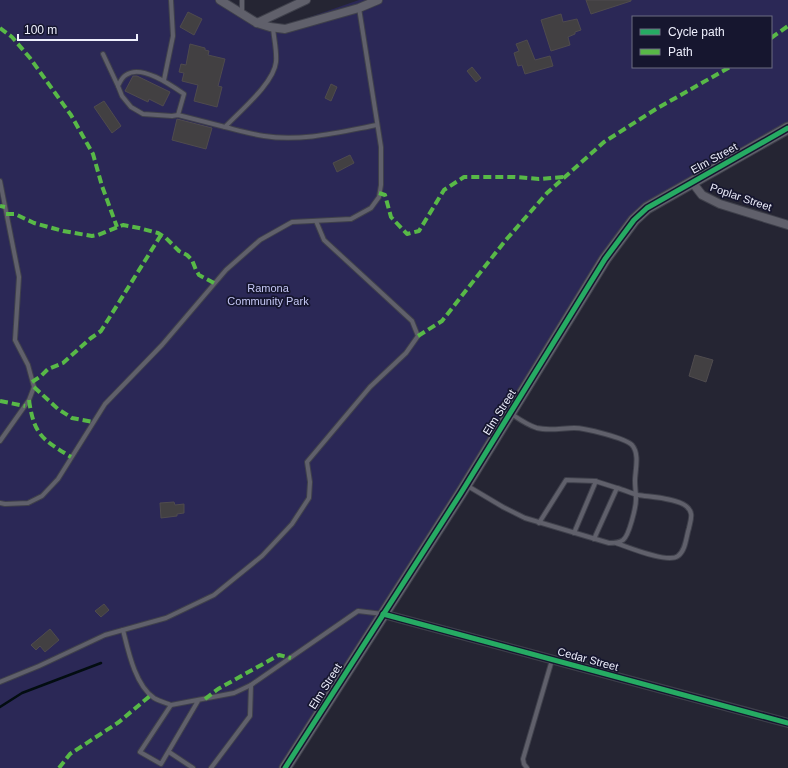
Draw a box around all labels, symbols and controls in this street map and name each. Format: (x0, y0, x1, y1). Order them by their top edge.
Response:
scale bar (18, 16, 137, 42)
legend (632, 16, 772, 68)
text: 100 m (24, 23, 57, 37)
text: Cycle path (668, 25, 725, 39)
text: Path (668, 45, 693, 59)
street label: Elm Street (689, 140, 739, 176)
street label: Poplar Street (709, 181, 773, 213)
park label: Ramona Community Park (227, 282, 309, 307)
street label: Elm Street (480, 387, 518, 437)
street label: Cedar Street (556, 645, 620, 673)
street label: Elm Street (306, 661, 344, 711)

